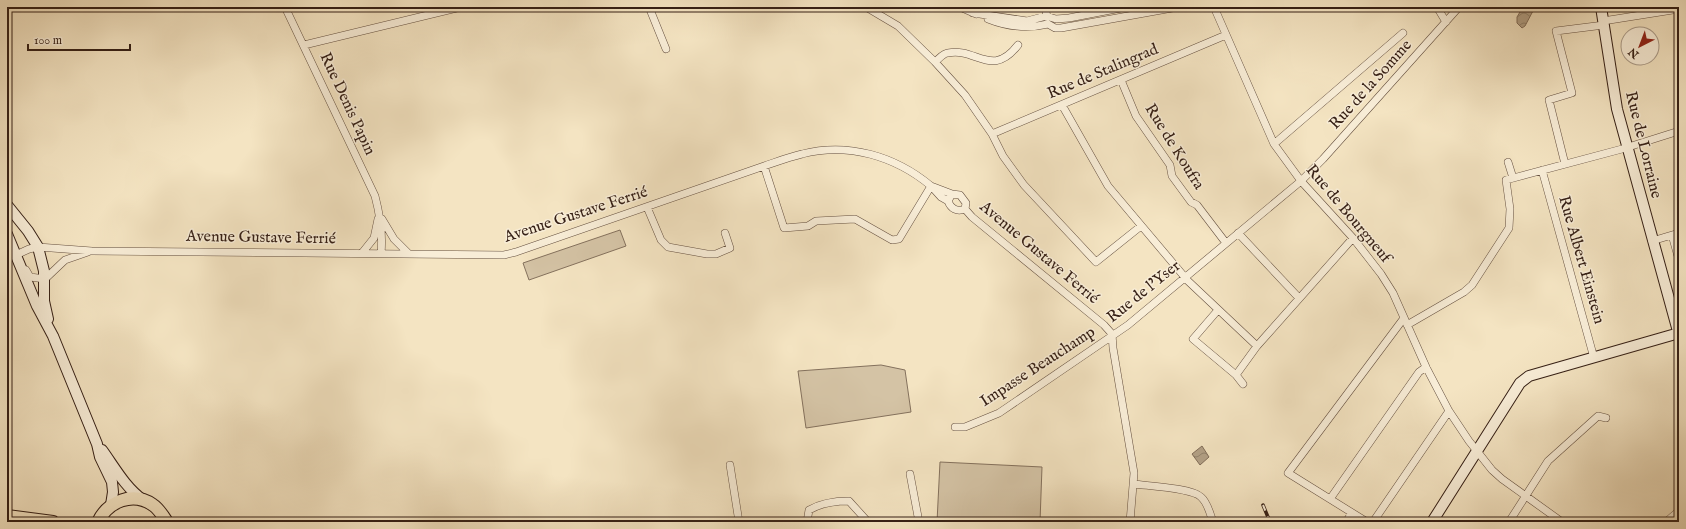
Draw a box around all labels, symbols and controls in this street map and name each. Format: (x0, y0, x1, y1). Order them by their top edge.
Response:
scale bar (28, 26, 130, 52)
north arrow (1620, 26, 1660, 66)
text: 100 m (34, 33, 62, 48)
street label: Rue de la Somme (1325, 36, 1417, 134)
street label: Rue de Stalingrad (1045, 39, 1162, 104)
text: N (1625, 44, 1643, 62)
street label: Rue Denis Papin (315, 50, 380, 159)
street label: Rue de Lorraine (1620, 89, 1666, 201)
street label: Rue de Koufra (1140, 100, 1208, 194)
street label: Rue de Bourgneuf (1301, 161, 1397, 270)
street label: Avenue Gustave Ferrié (501, 182, 650, 248)
street label: Rue Albert Einstein (1553, 194, 1609, 327)
street label: Avenue Gustave Ferrié (974, 197, 1103, 309)
street label: Avenue Gustave Ferrié (185, 227, 336, 249)
street label: Rue de l’Yser (1103, 256, 1185, 328)
street label: Impasse Beauchamp (977, 322, 1100, 412)

